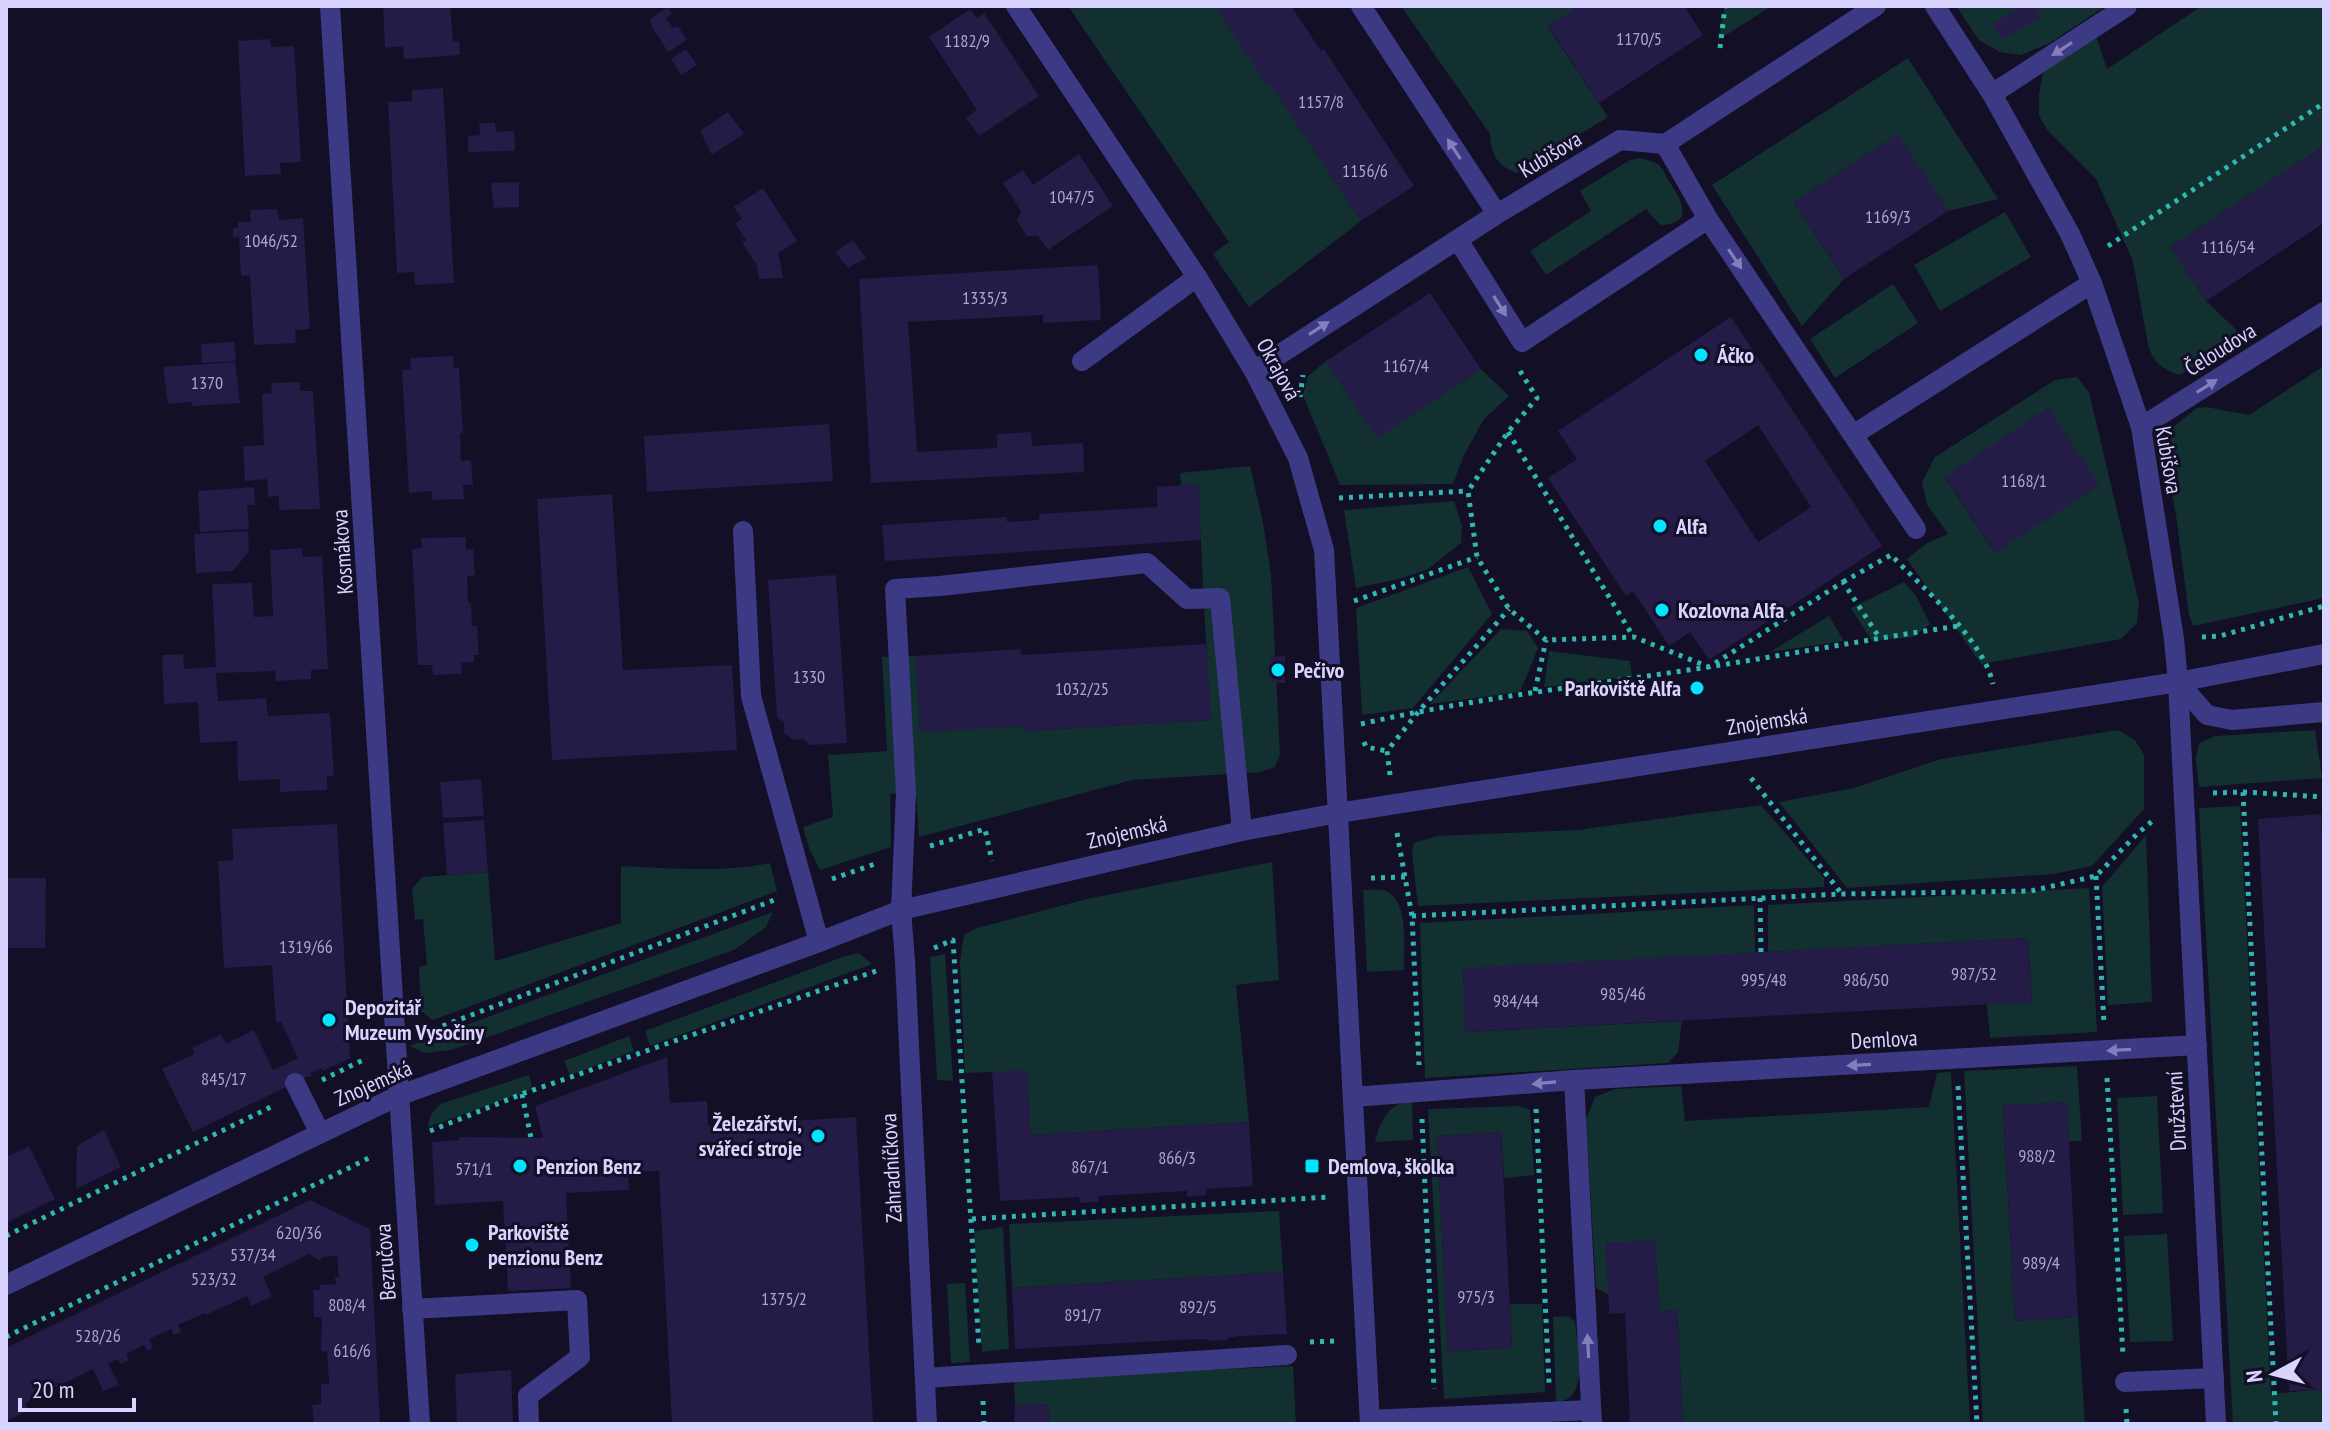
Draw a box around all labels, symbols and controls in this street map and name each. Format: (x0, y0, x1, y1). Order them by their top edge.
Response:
house number: 1170/5 (1616, 27, 1662, 50)
house number: 1182/9 (944, 29, 990, 52)
one-way arrow (2051, 41, 2072, 56)
house number: 1157/8 (1298, 90, 1344, 113)
street label: Kubišova (1514, 124, 1586, 184)
one-way arrow (1447, 138, 1462, 159)
house number: 1156/6 (1342, 159, 1388, 182)
house number: 1047/5 (1049, 185, 1095, 208)
house number: 1169/3 (1865, 205, 1911, 228)
house number: 1046/52 (244, 229, 298, 252)
house number: 1116/54 (2201, 235, 2255, 258)
one-way arrow (1727, 248, 1742, 269)
house number: 1335/3 (962, 286, 1008, 309)
one-way arrow (1492, 295, 1506, 317)
street label: Čeloudova (2179, 316, 2261, 382)
one-way arrow (1309, 321, 1330, 336)
street label: Okrajová (1251, 333, 1307, 405)
place label: Áčko (1716, 341, 1754, 369)
marker: Áčko (1692, 346, 1710, 364)
house number: 1167/4 (1383, 354, 1429, 377)
house number: 1370 (191, 371, 223, 394)
one-way arrow (2196, 378, 2217, 393)
street label: Kubišova (2149, 424, 2189, 496)
house number: 1168/1 (2001, 469, 2047, 492)
street label: Kosmákova (325, 509, 359, 595)
place label: Alfa (1675, 512, 1707, 540)
marker: Alfa (1651, 517, 1669, 535)
place label: Kozlovna Alfa (1678, 596, 1784, 624)
marker: Kozlovna Alfa (1653, 601, 1671, 619)
place label: Pečivo (1294, 656, 1345, 684)
marker: Pečivo (1269, 661, 1287, 679)
house number: 1330 (793, 665, 825, 688)
place label: Parkoviště Alfa (1565, 674, 1681, 702)
house number: 1032/25 (1055, 677, 1109, 700)
marker: Parkoviště Alfa (1688, 679, 1706, 697)
street label: Znojemská (1725, 701, 1809, 741)
street label: Znojemská (1084, 809, 1170, 855)
house number: 1319/66 (279, 935, 333, 958)
house number: 987/52 (1951, 962, 1997, 985)
house number: 995/48 (1741, 968, 1787, 991)
house number: 986/50 (1843, 968, 1889, 991)
house number: 985/46 (1600, 982, 1646, 1005)
house number: 984/44 (1493, 989, 1539, 1012)
place label: Depozitář Muzeum Vysočiny (345, 993, 485, 1046)
marker: Depozitář Muzeum Vysočiny (320, 1011, 338, 1029)
street label: Demlova (1850, 1023, 1918, 1055)
one-way arrow (2106, 1044, 2131, 1057)
street label: Znojemská (330, 1054, 416, 1112)
one-way arrow (1846, 1058, 1871, 1071)
house number: 845/17 (201, 1067, 247, 1090)
street label: Družstevní (2160, 1070, 2192, 1152)
one-way arrow (1531, 1077, 1556, 1090)
place label: Železářství, svářecí stroje (699, 1109, 802, 1162)
street label: Zahradníčkova (874, 1113, 908, 1223)
marker: Železářství, svářecí stroje (809, 1127, 827, 1145)
house number: 988/2 (2018, 1144, 2056, 1167)
house number: 866/3 (1158, 1146, 1196, 1169)
place label: Penzion Benz (536, 1152, 641, 1180)
place label: Demlova, školka (1328, 1152, 1454, 1180)
house number: 867/1 (1071, 1155, 1109, 1178)
house number: 571/1 (455, 1157, 493, 1180)
marker: Penzion Benz (511, 1157, 529, 1175)
marker: Demlova, školka (1303, 1157, 1321, 1175)
place label: Parkoviště penzionu Benz (488, 1218, 603, 1271)
house number: 620/36 (276, 1221, 322, 1244)
street label: Bezručova (368, 1223, 402, 1301)
marker: Parkoviště penzionu Benz (463, 1236, 481, 1254)
house number: 537/34 (230, 1243, 276, 1266)
house number: 989/4 (2022, 1251, 2060, 1274)
house number: 523/32 (191, 1267, 237, 1290)
house number: 975/3 (1457, 1285, 1495, 1308)
house number: 1375/2 (761, 1287, 807, 1310)
house number: 808/4 (328, 1293, 366, 1316)
house number: 892/5 (1179, 1295, 1217, 1318)
house number: 891/7 (1064, 1303, 1102, 1326)
house number: 528/26 (75, 1324, 121, 1347)
one-way arrow (1581, 1333, 1594, 1358)
north arrow (2234, 1334, 2314, 1414)
house number: 616/6 (333, 1339, 371, 1362)
scale bar (20, 1362, 134, 1412)
text: N (2240, 1369, 2269, 1384)
text: 20 m (32, 1374, 74, 1405)

